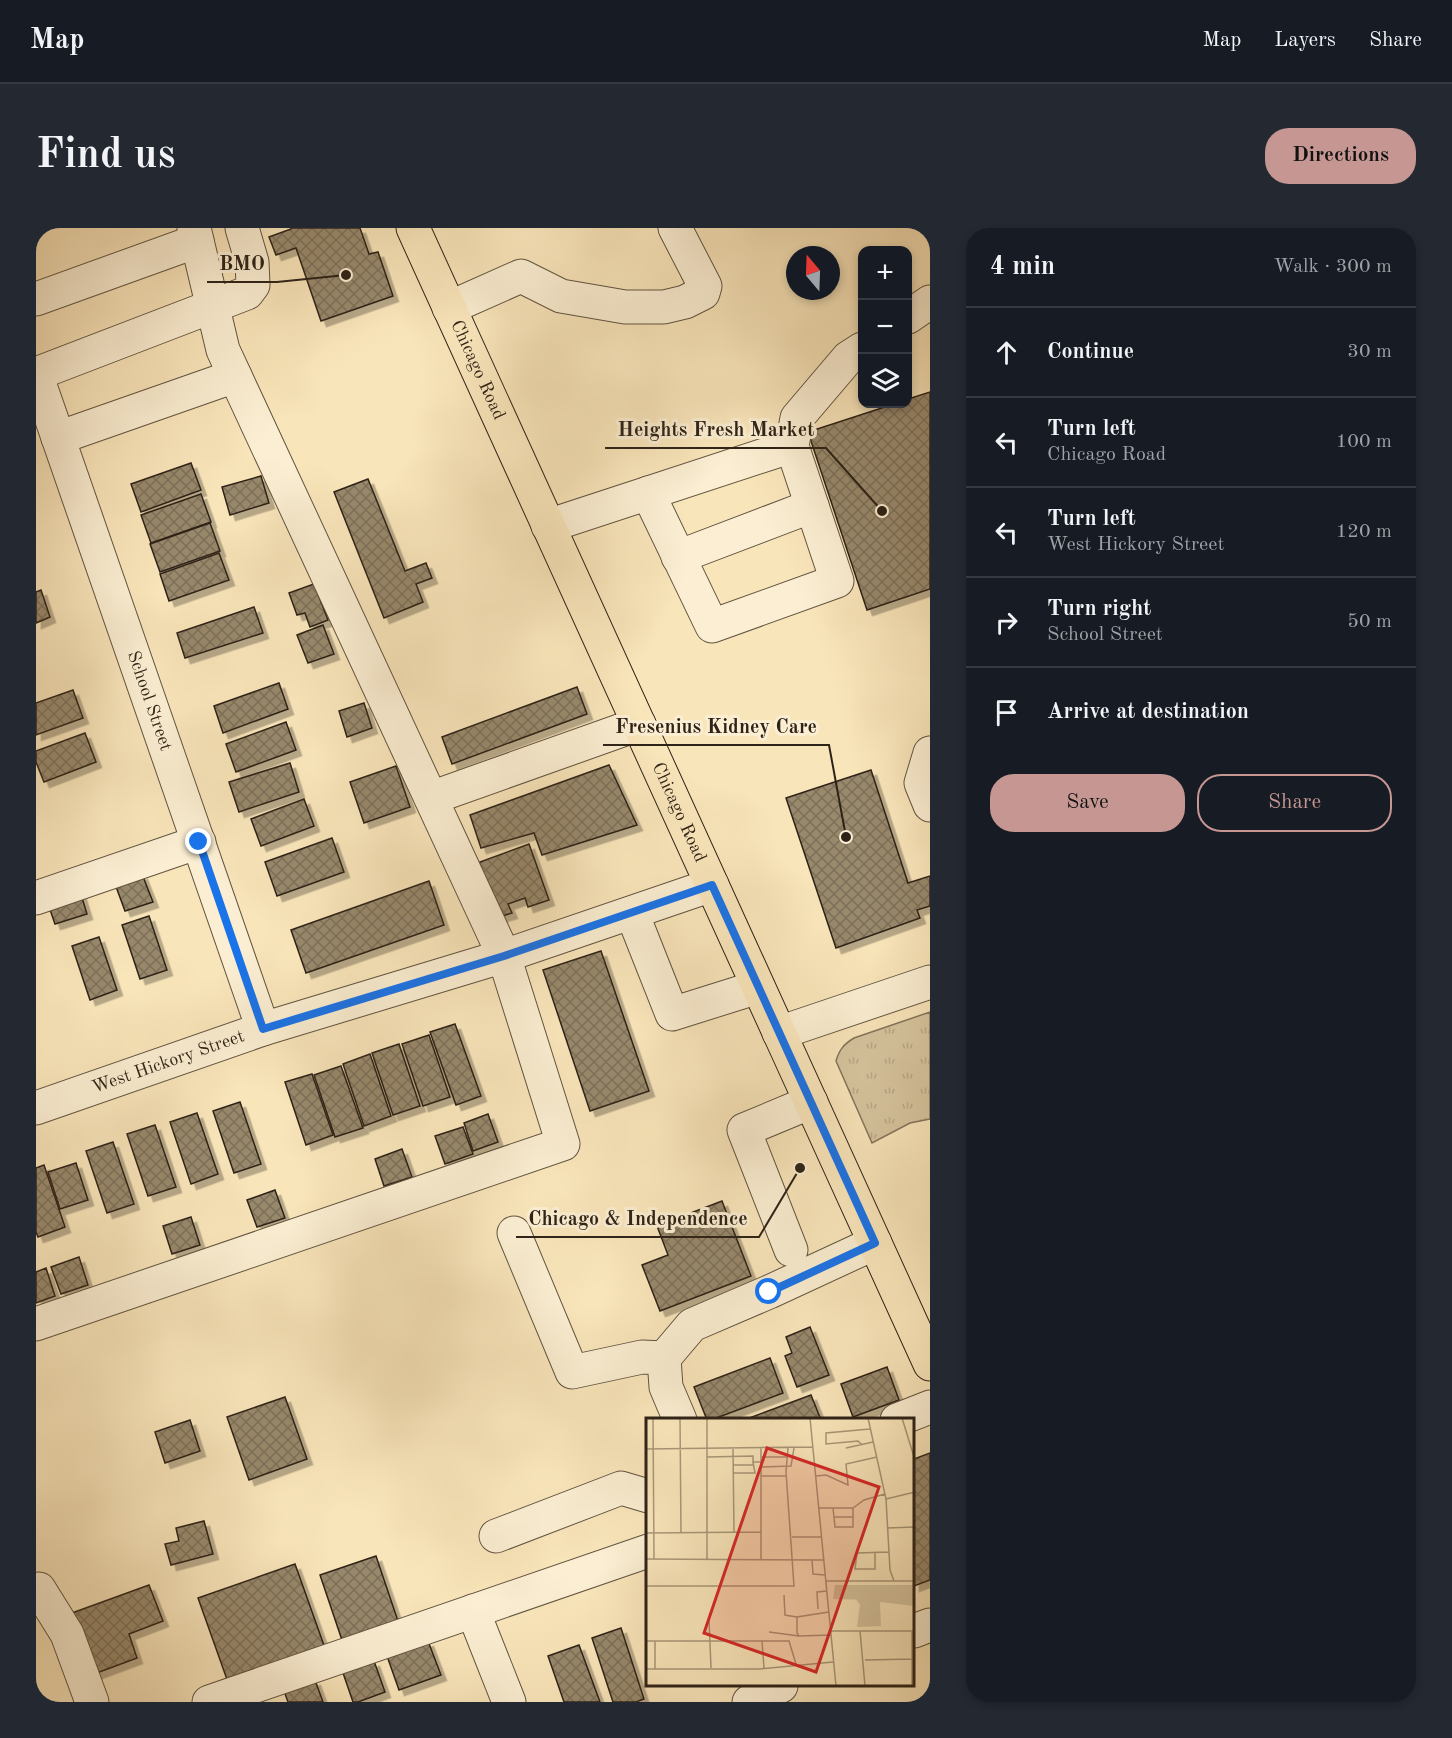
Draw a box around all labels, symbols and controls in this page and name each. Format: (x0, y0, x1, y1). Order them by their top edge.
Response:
text: Map (30, 27, 84, 55)
text: Map (1202, 30, 1241, 51)
text: Layers (1274, 30, 1336, 51)
text: Share (1369, 30, 1422, 51)
button: Directions (1265, 128, 1416, 184)
text: Find us (36, 135, 175, 177)
callout: BMO (207, 244, 277, 282)
north arrow (786, 246, 840, 300)
map controls (858, 246, 912, 408)
button: + (858, 246, 912, 300)
text: 4 min (990, 254, 1055, 280)
text: BMO (219, 255, 265, 275)
text: Walk · 300 m (1273, 257, 1392, 277)
button: − (858, 300, 912, 354)
street label: Chicago Road (447, 317, 508, 423)
icon: ahead (990, 336, 1023, 369)
text: Continue (1047, 341, 1134, 363)
text: 30 m (1347, 342, 1392, 362)
button: layers (858, 354, 912, 408)
callout: Heights Fresh Market (605, 410, 826, 448)
text: Turn left (1047, 418, 1136, 440)
text: Heights Fresh Market (617, 421, 815, 441)
icon: left (990, 426, 1023, 459)
text: 100 m (1336, 432, 1392, 452)
text: Chicago Road (1047, 445, 1166, 465)
text: Turn left (1047, 508, 1136, 530)
icon: left (990, 516, 1023, 549)
text: 120 m (1336, 522, 1392, 542)
text: West Hickory Street (1047, 535, 1225, 555)
text: Turn right (1047, 598, 1151, 620)
icon: right (990, 606, 1023, 639)
text: 50 m (1347, 612, 1392, 632)
text: School Street (1047, 625, 1163, 645)
street label: School Street (124, 649, 175, 753)
icon: arrive (990, 696, 1023, 729)
text: Arrive at destination (1047, 701, 1249, 723)
callout: Fresenius Kidney Care (603, 707, 829, 745)
text: Fresenius Kidney Care (615, 718, 817, 738)
street label: Chicago Road (649, 760, 709, 865)
button: Save (990, 774, 1185, 832)
button: Share (1197, 774, 1392, 832)
route end (185, 828, 211, 854)
street label: West Hickory Street (90, 1027, 247, 1097)
callout: Chicago & Independence (516, 1199, 759, 1237)
text: Chicago & Independence (528, 1210, 748, 1230)
route start (755, 1278, 781, 1304)
inset map (646, 1418, 915, 1687)

